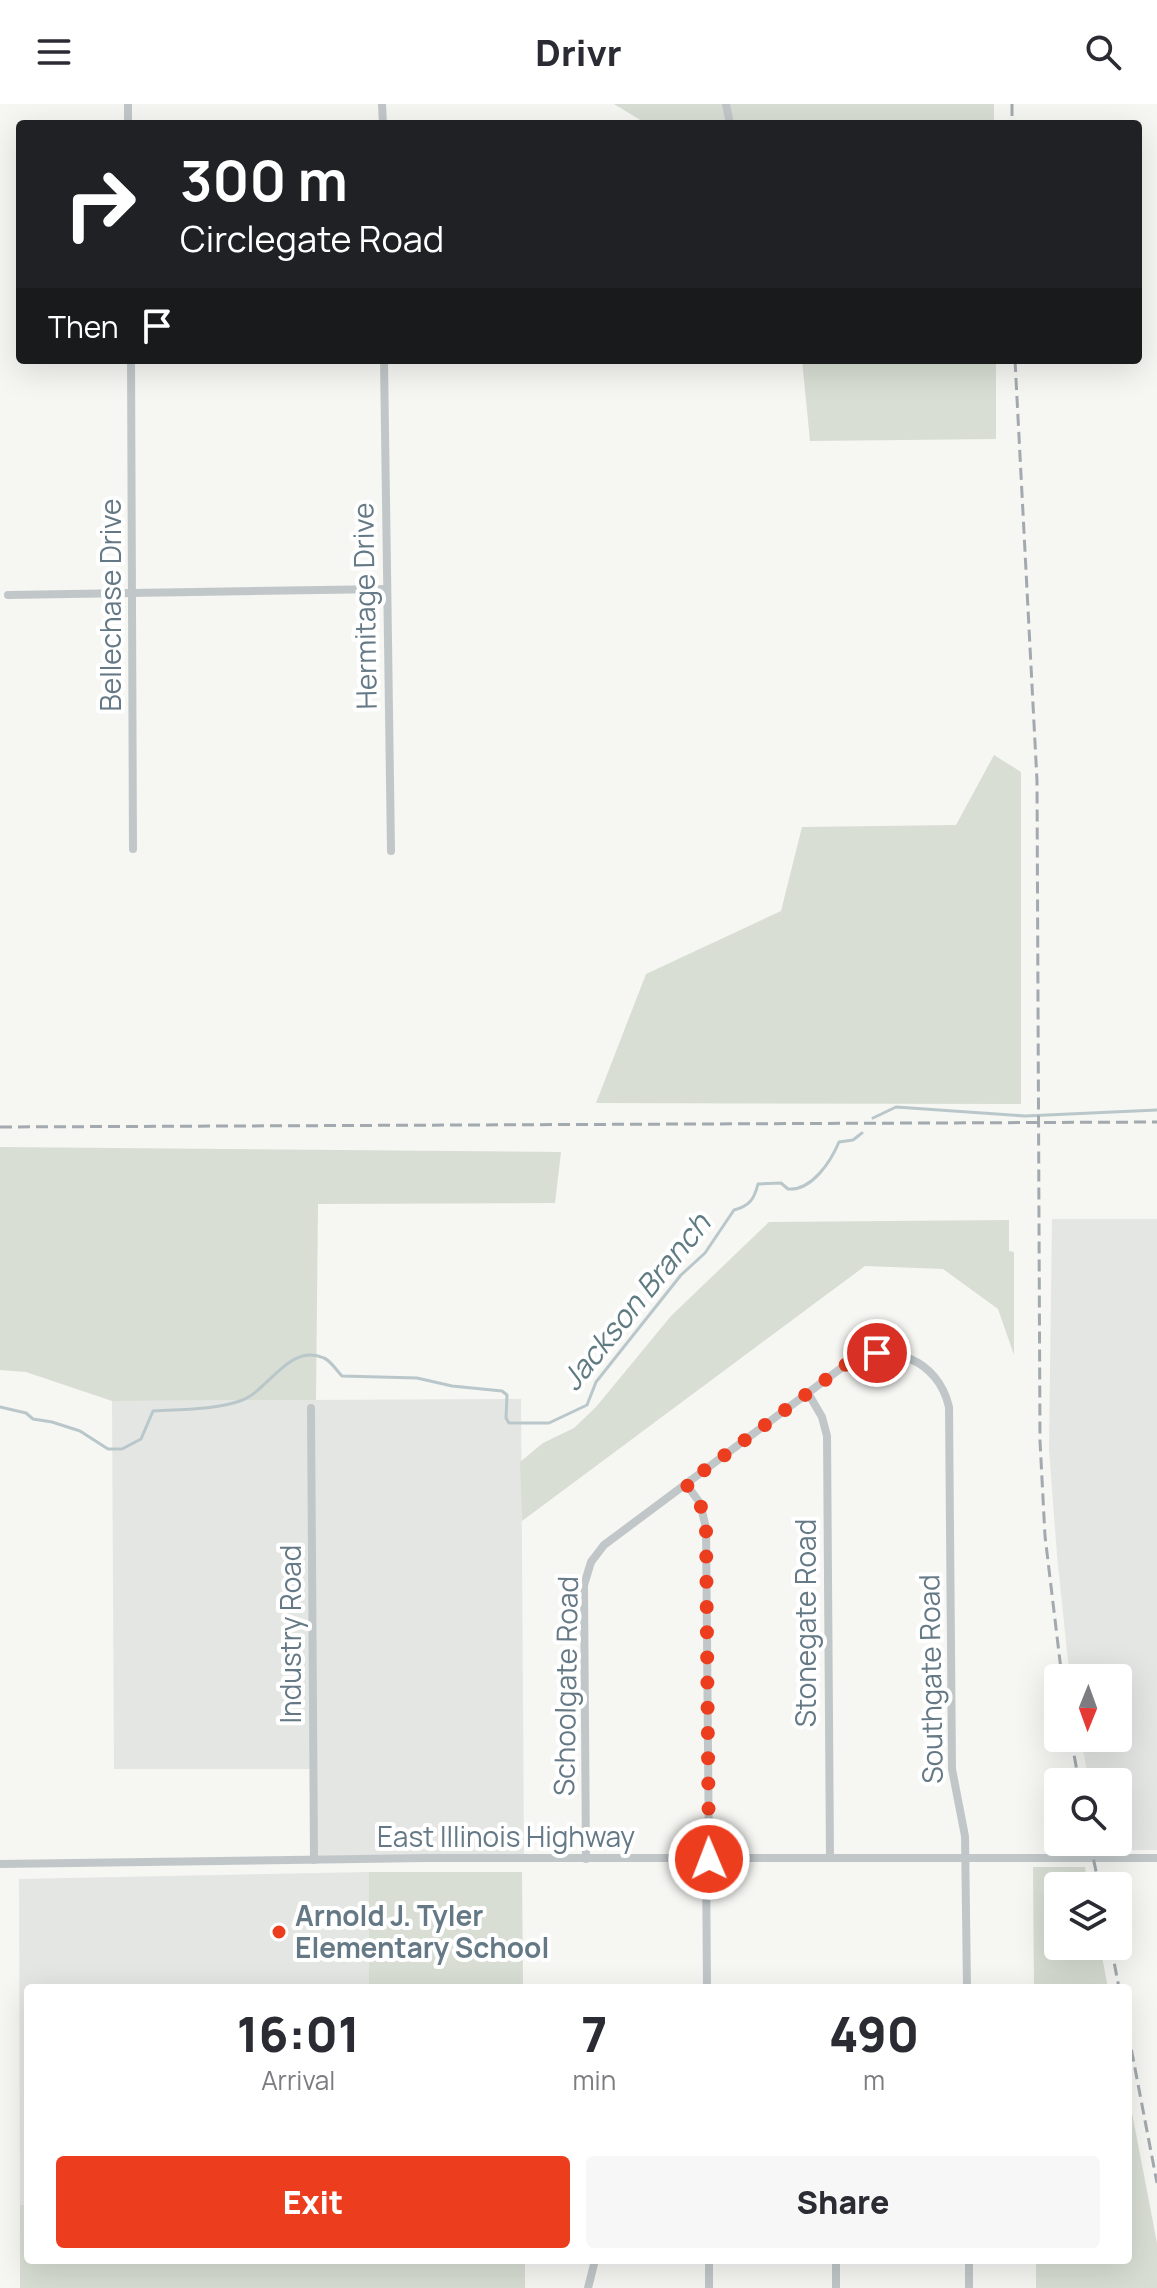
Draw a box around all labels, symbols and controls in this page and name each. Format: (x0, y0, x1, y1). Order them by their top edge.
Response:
text: Drivr (535, 28, 622, 77)
icon: menu (32, 30, 76, 74)
icon: search (1081, 30, 1125, 74)
text: 300 m (180, 141, 348, 218)
icon: right (48, 152, 152, 256)
text: Circlegate Road (180, 214, 444, 263)
icon: arrive (135, 304, 179, 348)
text: Then (48, 306, 119, 347)
street label: Bellechase Drive (91, 499, 129, 711)
street label: Hermitage Drive (343, 502, 385, 710)
water label: Jackson Branch (551, 1203, 720, 1398)
pin (843, 1319, 911, 1387)
icon: arrive (855, 1331, 899, 1375)
street label: Stonegate Road (786, 1519, 824, 1727)
street label: Industry Road (271, 1545, 309, 1723)
street label: Southgate Road (909, 1574, 951, 1784)
street label: Schoolgate Road (544, 1576, 586, 1796)
north arrow (1044, 1664, 1132, 1752)
map controls (1044, 1664, 1132, 1960)
button: search (1044, 1768, 1132, 1856)
street label: East Illinois Highway (377, 1817, 635, 1855)
position arrow (667, 1817, 751, 1901)
button: layers (1044, 1872, 1132, 1960)
place label: Arnold J. Tyler Elementary School (295, 1896, 549, 1966)
marker: Arnold J. Tyler Elementary School (270, 1923, 288, 1941)
text: 16:01 (237, 2001, 360, 2066)
text: 7 (581, 2001, 607, 2066)
text: 490 (829, 2001, 919, 2066)
text: Arrival (261, 2062, 335, 2098)
text: min (573, 2062, 616, 2098)
text: m (863, 2062, 885, 2098)
button: Exit (56, 2156, 570, 2248)
button: Share (586, 2156, 1100, 2248)

